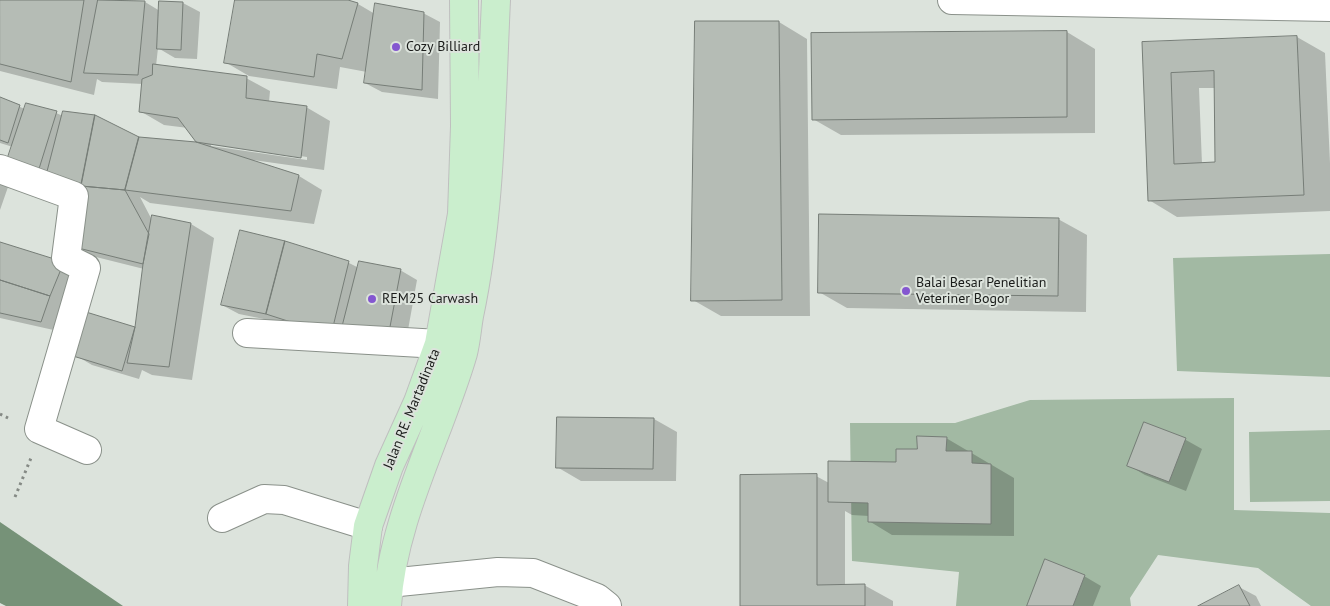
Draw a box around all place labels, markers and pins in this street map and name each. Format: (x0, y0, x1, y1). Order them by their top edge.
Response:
place label: Cozy Billiard (406, 39, 480, 55)
marker: Cozy Billiard (390, 41, 402, 53)
place label: Balai Besar Penelitian Veteriner Bogor (916, 275, 1046, 308)
marker: Balai Besar Penelitian Veteriner Bogor (900, 285, 912, 297)
place label: REM25 Carwash (382, 291, 478, 307)
marker: REM25 Carwash (366, 293, 378, 305)

